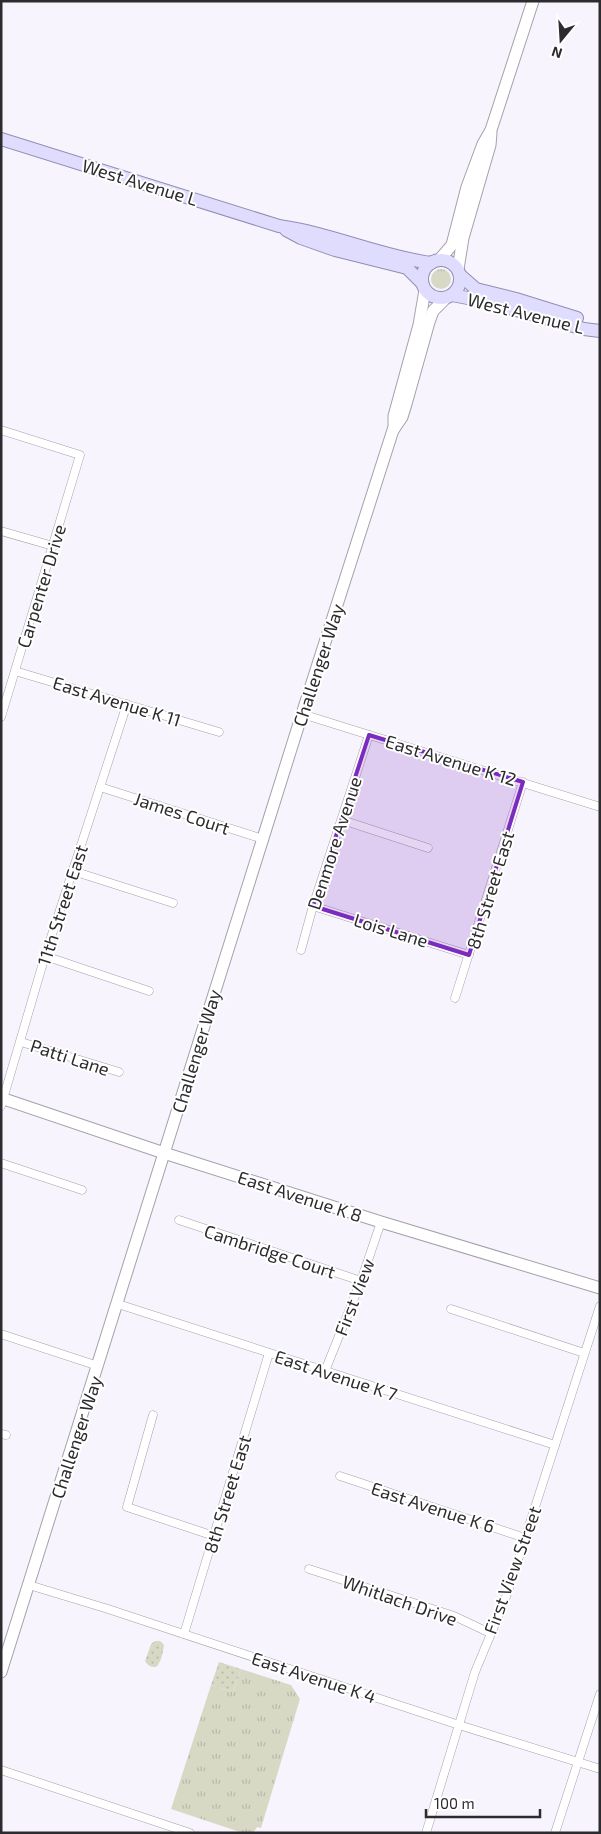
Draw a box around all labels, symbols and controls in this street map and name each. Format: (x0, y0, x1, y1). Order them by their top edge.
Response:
north arrow (536, 15, 586, 65)
text: N (549, 43, 564, 62)
street label: West Avenue L (80, 154, 200, 210)
street label: West Avenue L (465, 288, 587, 338)
street label: Carpenter Drive (12, 522, 70, 650)
street label: Challenger Way (288, 600, 348, 729)
street label: East Avenue K 11 (50, 671, 184, 731)
street label: East Avenue K 12 (383, 730, 519, 790)
street label: Denmore Avenue (302, 774, 366, 912)
street label: James Court (131, 787, 233, 839)
street label: 8th Street East (462, 828, 518, 952)
street label: 11th Street East (32, 842, 92, 968)
street label: Lois Lane (351, 908, 431, 952)
street label: Challenger Way (167, 986, 225, 1115)
street label: Patti Lane (28, 1034, 112, 1080)
street label: East Avenue K 8 (235, 1166, 365, 1226)
street label: Cambridge Court (202, 1219, 339, 1283)
street label: First View (329, 1255, 379, 1339)
street label: East Avenue K 7 (272, 1345, 400, 1405)
street label: Challenger Way (46, 1372, 106, 1501)
street label: 8th Street East (199, 1432, 255, 1556)
street label: East Avenue K 6 (368, 1477, 498, 1537)
street label: First View Street (479, 1503, 545, 1637)
street label: Whitlach Drive (340, 1570, 460, 1630)
street label: East Avenue K 4 (249, 1647, 379, 1707)
scale bar (426, 1786, 540, 1818)
text: 100 m (434, 1794, 475, 1812)

